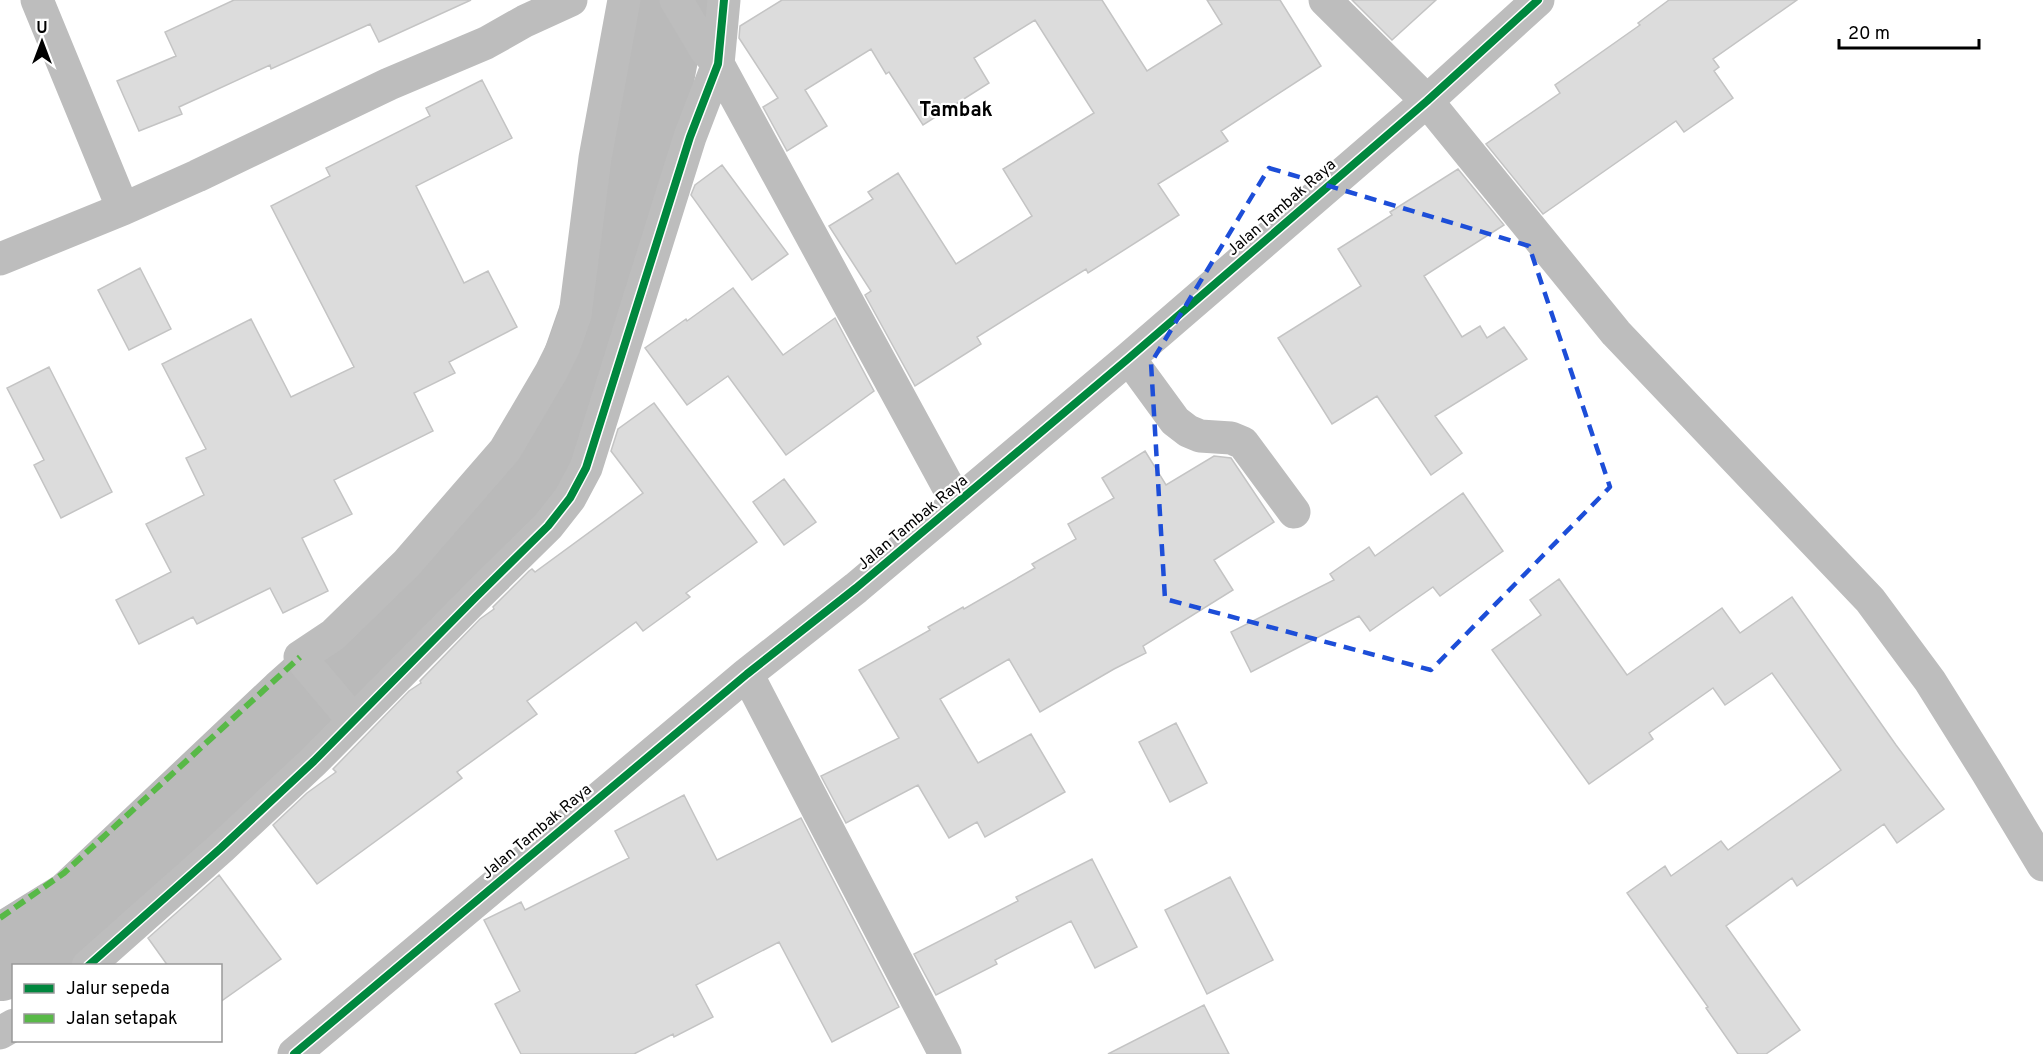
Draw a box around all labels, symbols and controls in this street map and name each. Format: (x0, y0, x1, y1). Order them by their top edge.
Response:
north arrow (12, 12, 72, 72)
scale bar (1839, 12, 1978, 50)
text: U (36, 19, 48, 39)
text: 20 m (1848, 23, 1890, 46)
district label: Tambak (919, 98, 993, 124)
street label: Jalan Tambak Raya (1223, 155, 1341, 261)
street label: Jalan Tambak Raya (854, 471, 972, 575)
street label: Jalan Tambak Raya (478, 780, 596, 884)
legend (12, 964, 222, 1042)
text: Jalur sepeda (66, 978, 170, 1001)
text: Jalan setapak (66, 1008, 178, 1031)

